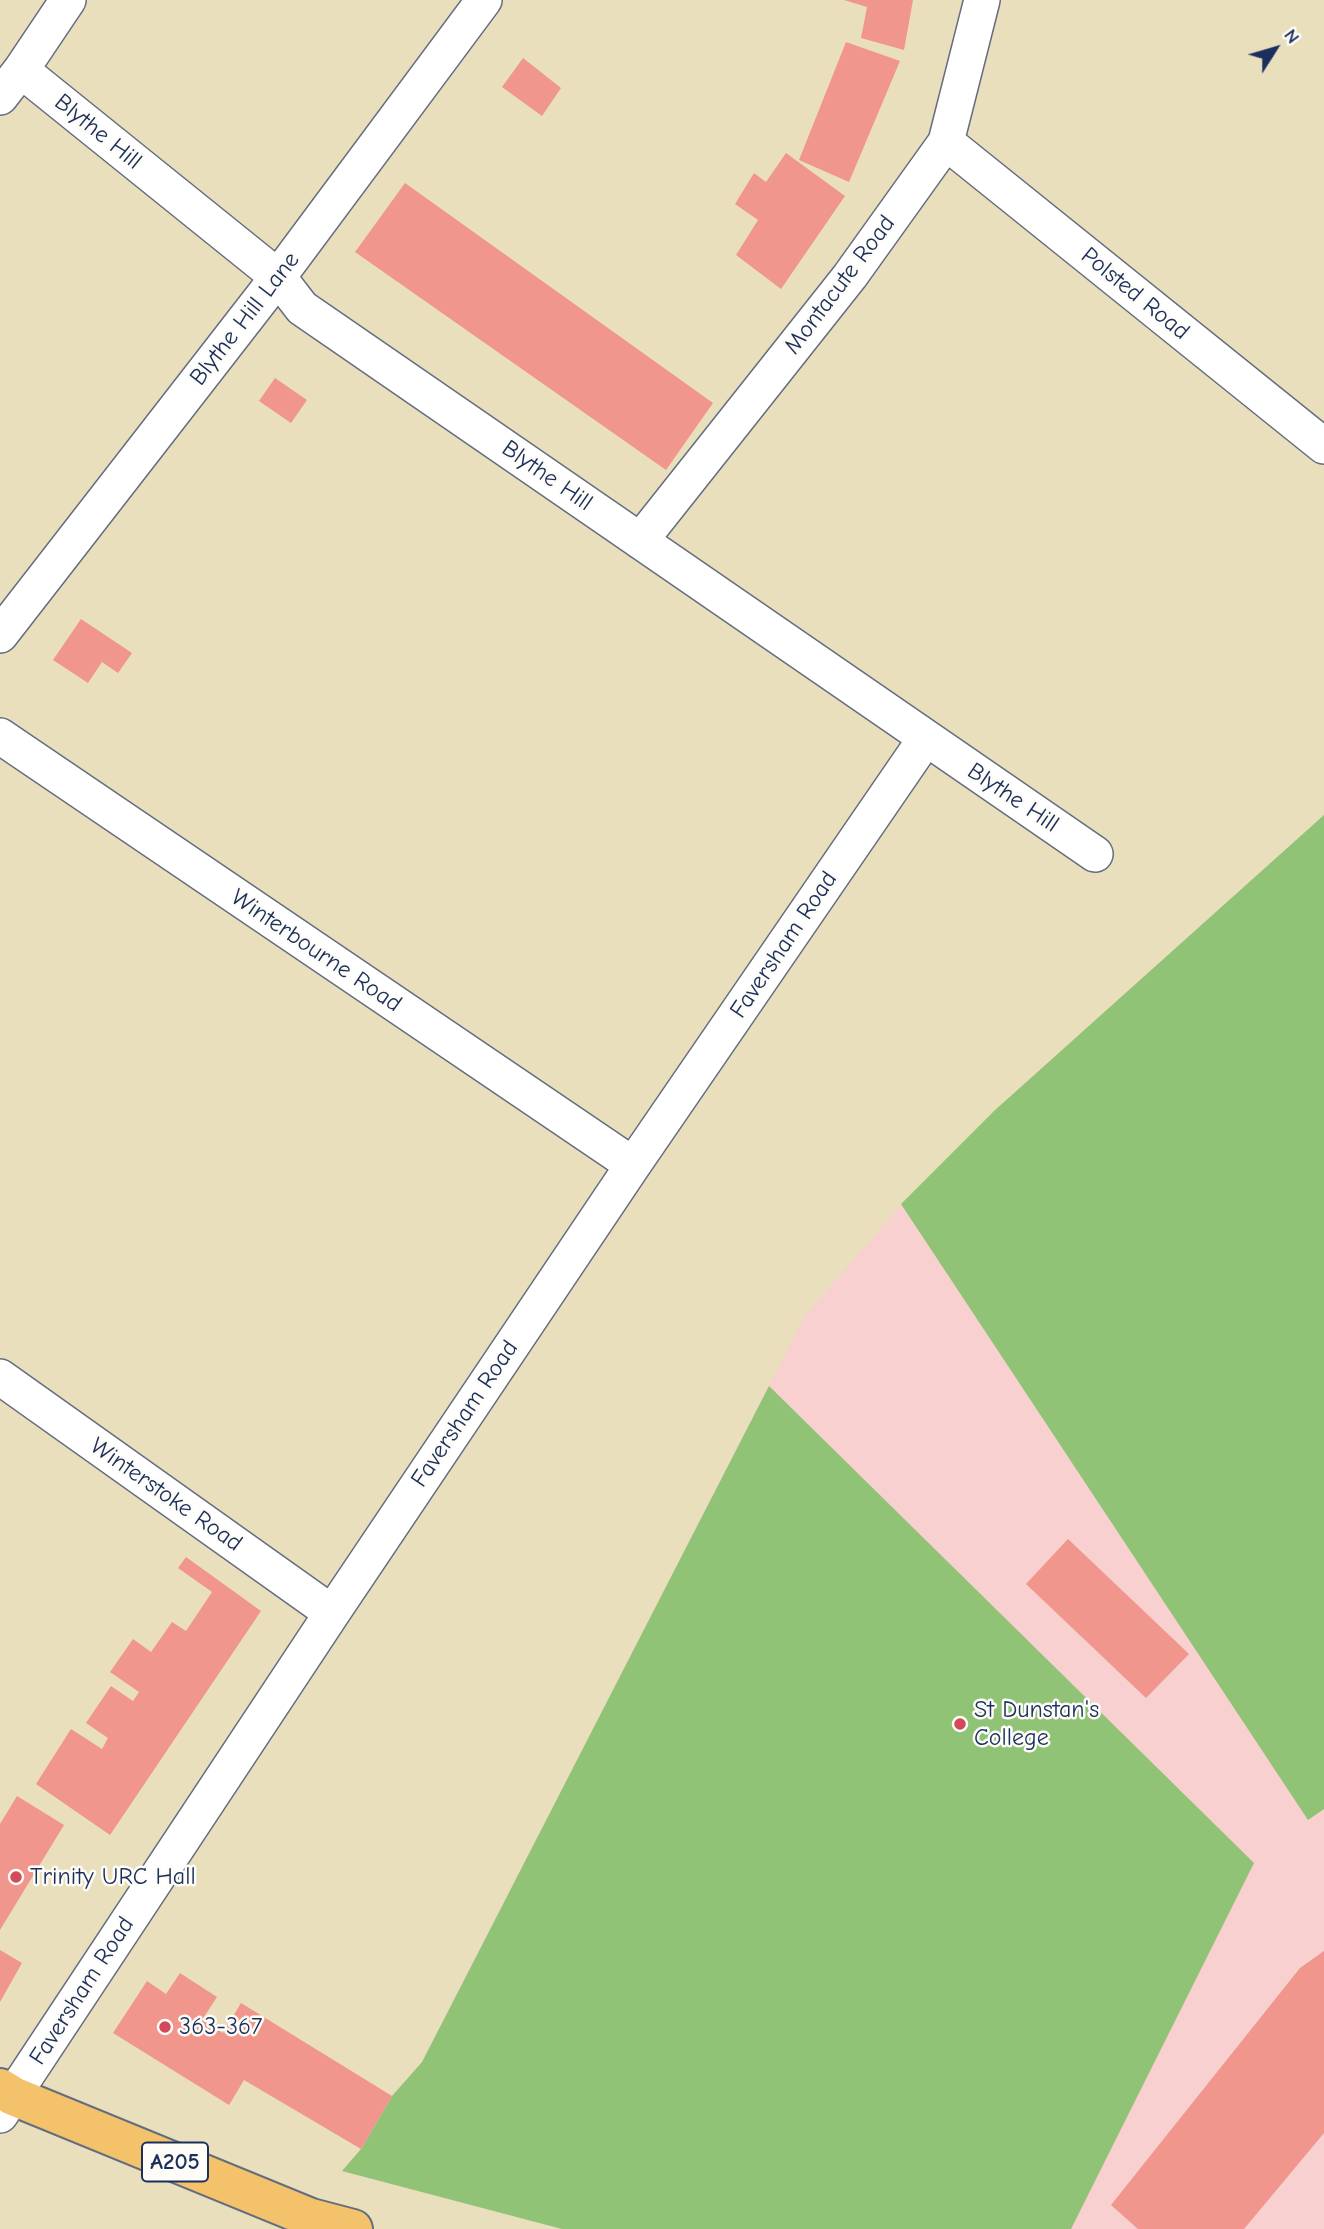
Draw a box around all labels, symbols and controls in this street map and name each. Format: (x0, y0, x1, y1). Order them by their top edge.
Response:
north arrow (1240, 14, 1310, 84)
text: N (1279, 25, 1304, 48)
street label: Blythe Hill (49, 88, 147, 176)
street label: Montacute Road (778, 210, 902, 360)
street label: Polsted Road (1075, 242, 1195, 346)
street label: Blythe Hill Lane (184, 247, 306, 391)
street label: Blythe Hill (496, 434, 598, 518)
street label: Blythe Hill (962, 757, 1064, 839)
street label: Faversham Road (724, 866, 844, 1024)
street label: Winterbourne Road (225, 883, 407, 1019)
street label: Faversham Road (405, 1335, 525, 1493)
street label: Winterstoke Road (84, 1432, 248, 1558)
place label: St Dunstan's College (974, 1696, 1099, 1752)
marker: St Dunstan's College (952, 1716, 968, 1732)
place label: Trinity URC Hall (30, 1863, 196, 1891)
marker: Trinity URC Hall (8, 1869, 24, 1885)
street label: Faversham Road (23, 1912, 141, 2070)
place label: 363-367 (179, 2013, 262, 2041)
marker: 363-367 (157, 2019, 173, 2035)
road number: A205 (142, 2142, 208, 2182)

